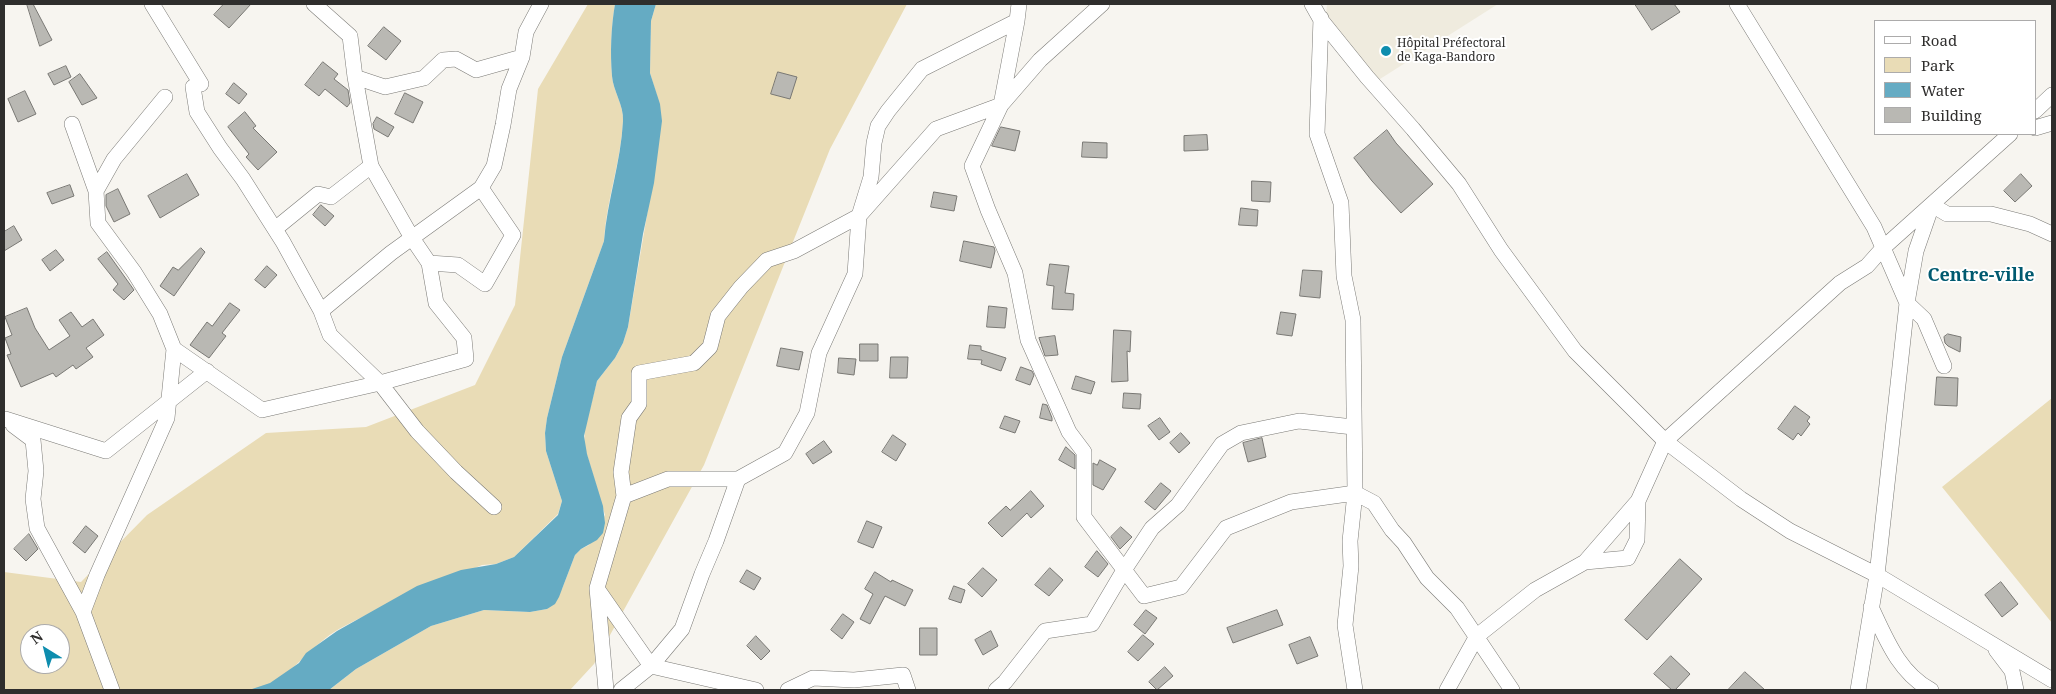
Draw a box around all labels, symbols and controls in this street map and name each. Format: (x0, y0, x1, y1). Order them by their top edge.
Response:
legend (1874, 20, 2036, 135)
text: Road (1921, 30, 1957, 50)
place label: Hôpital Préfectoral de Kaga-Bandoro (1397, 37, 1506, 65)
marker: Hôpital Préfectoral de Kaga-Bandoro (1379, 44, 1393, 58)
text: Park (1921, 55, 1954, 75)
text: Water (1921, 80, 1964, 100)
text: Building (1921, 105, 1982, 125)
district label: Centre-ville (1927, 265, 2035, 287)
north arrow (20, 624, 70, 674)
text: N (26, 626, 47, 648)

